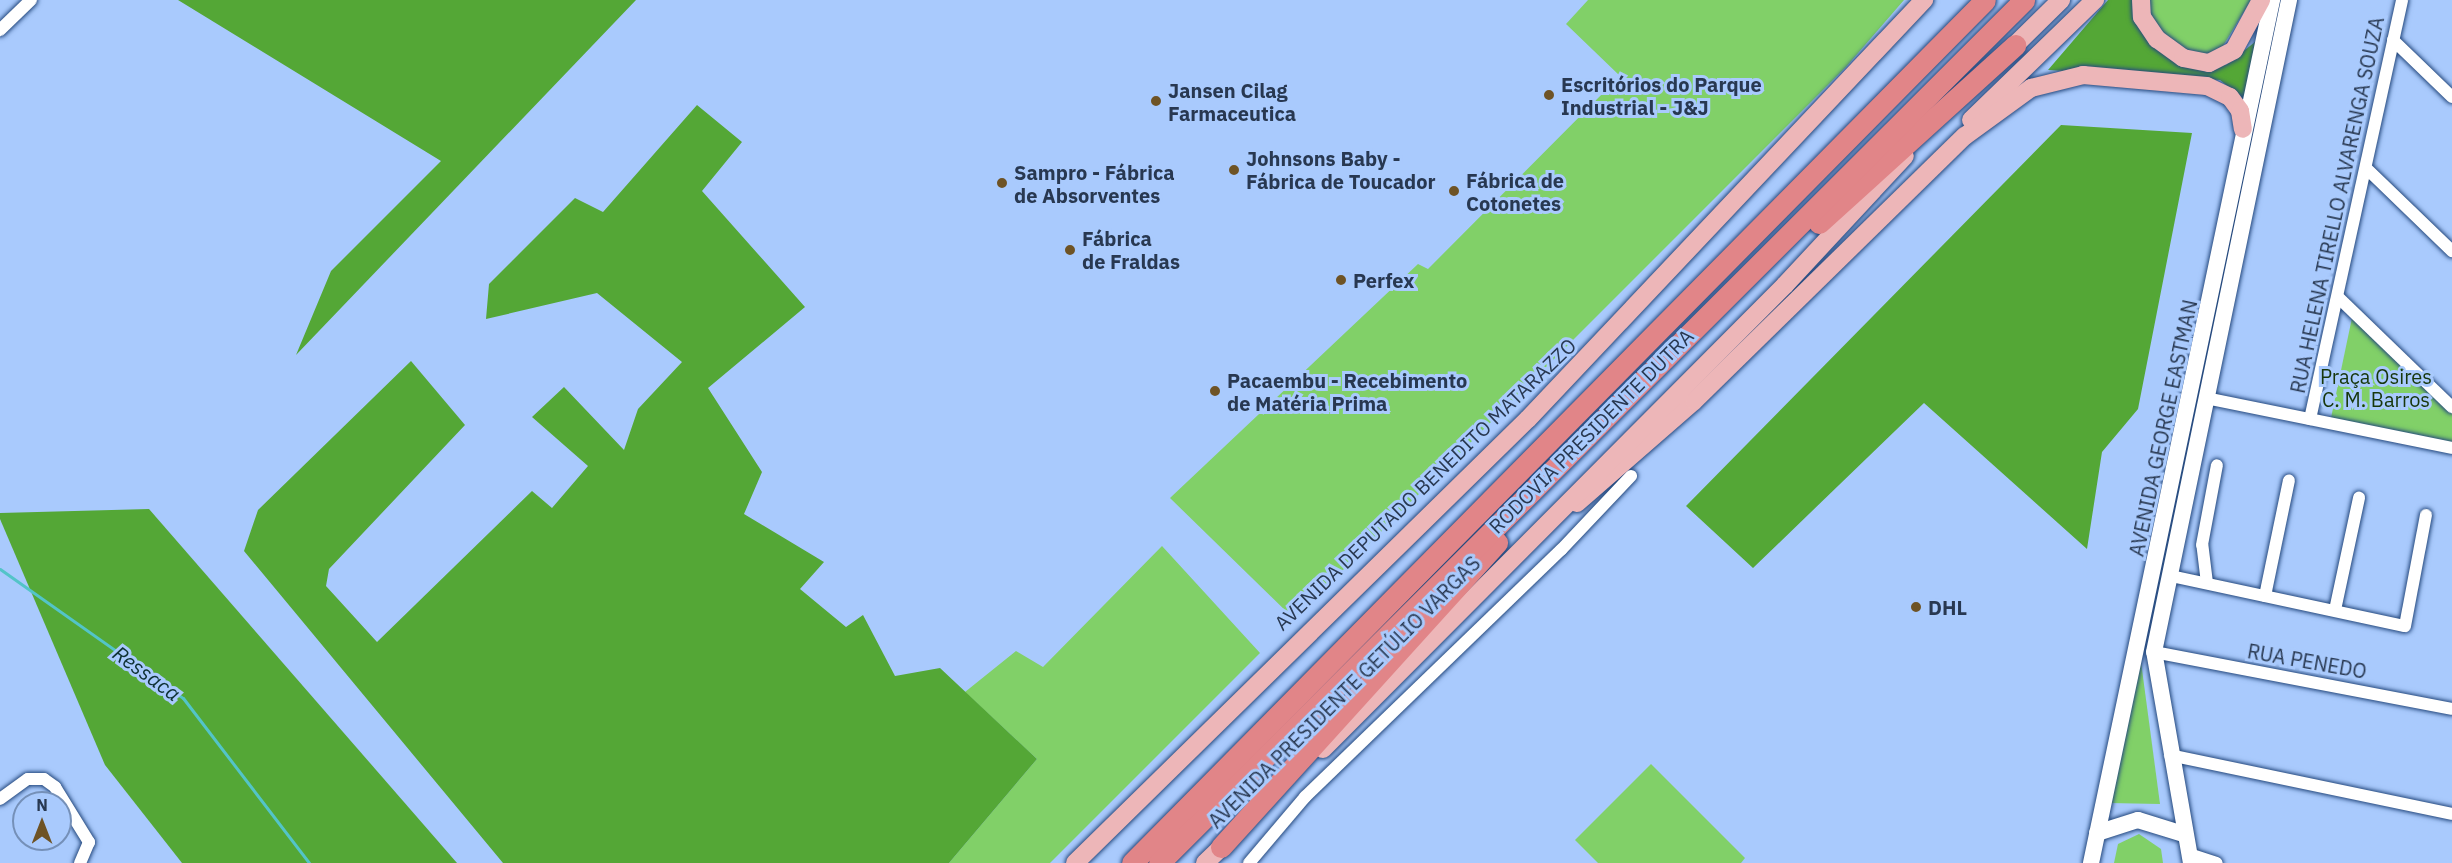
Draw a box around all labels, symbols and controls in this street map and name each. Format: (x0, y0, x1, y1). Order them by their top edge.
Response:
street label: RUA HELENA TIRELLO ALVARENGA SOUZA (2285, 15, 2389, 395)
place label: Escritórios do Parque Industrial - J&J (1561, 72, 1762, 119)
place label: Jansen Cilag Farmaceutica (1168, 78, 1296, 125)
marker: Escritórios do Parque Industrial - J&J (1542, 88, 1556, 102)
marker: Jansen Cilag Farmaceutica (1149, 94, 1163, 108)
place label: Johnsons Baby - Fábrica de Toucador (1246, 146, 1436, 193)
place label: Sampro - Fábrica de Absorventes (1014, 160, 1175, 207)
marker: Johnsons Baby - Fábrica de Toucador (1227, 163, 1241, 177)
place label: Fábrica de Cotonetes (1466, 168, 1564, 215)
marker: Sampro - Fábrica de Absorventes (995, 176, 1009, 190)
marker: Fábrica de Cotonetes (1447, 184, 1461, 198)
place label: Fábrica de Fraldas (1082, 226, 1180, 273)
marker: Fábrica de Fraldas (1063, 243, 1077, 257)
place label: Perfex (1353, 268, 1414, 292)
marker: Perfex (1334, 273, 1348, 287)
street label: AVENIDA GEORGE EASTMAN (2124, 297, 2202, 559)
street label: RODOVIA PRESIDENTE DUTRA (1484, 324, 1698, 538)
street label: AVENIDA DEPUTADO BENEDITO MATARAZZO (1269, 333, 1581, 635)
park label: Praça Osires C. M. Barros (2320, 365, 2432, 412)
place label: Pacaembu - Recebimento de Matéria Prima (1227, 368, 1467, 415)
marker: Pacaembu - Recebimento de Matéria Prima (1208, 384, 1222, 398)
street label: AVENIDA PRESIDENTE GETÚLIO VARGAS (1203, 551, 1485, 833)
place label: DHL (1928, 595, 1967, 619)
marker: DHL (1909, 600, 1923, 614)
street label: RUA PENEDO (2246, 639, 2368, 683)
water label: Ressaca (108, 640, 186, 706)
north arrow (12, 791, 72, 851)
text: N (36, 795, 48, 815)

